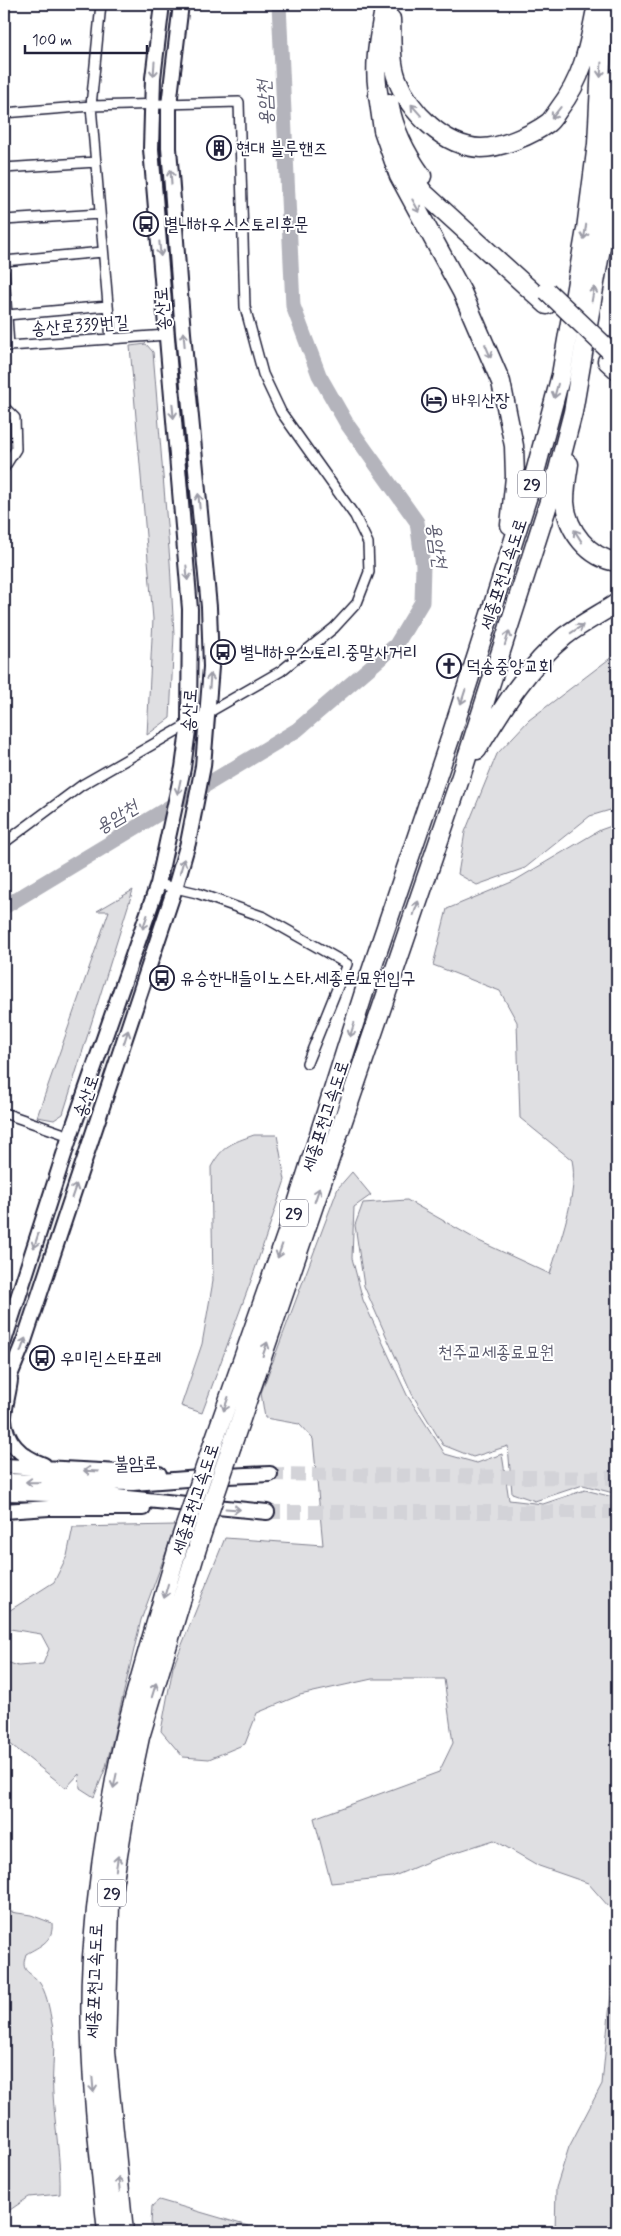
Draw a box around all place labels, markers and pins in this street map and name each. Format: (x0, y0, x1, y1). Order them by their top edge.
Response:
building icon: 현대 블루핸즈 (206, 135, 232, 161)
place label: 현대 블루핸즈 (236, 137, 328, 161)
bus stop icon: 별내하우스스토리후문 (133, 211, 159, 237)
place label: 별내하우스스토리후문 (164, 213, 309, 237)
hotel icon: 바위산장 (421, 387, 447, 413)
place label: 바위산장 (452, 389, 510, 413)
bus stop icon: 별내하우스토리.중말사거리 (210, 639, 236, 665)
place label: 별내하우스토리.중말사거리 (240, 641, 418, 665)
church icon: 덕송중앙교회 (436, 653, 462, 679)
place label: 덕송중앙교회 (466, 655, 553, 679)
bus stop icon: 유승한내들이노스타.세종로묘원입구 (149, 965, 175, 991)
place label: 유승한내들이노스타.세종로묘원입구 (180, 967, 416, 991)
bus stop icon: 우미린스타포레 (29, 1345, 55, 1371)
place label: 우미린스타포레 (60, 1347, 161, 1371)

